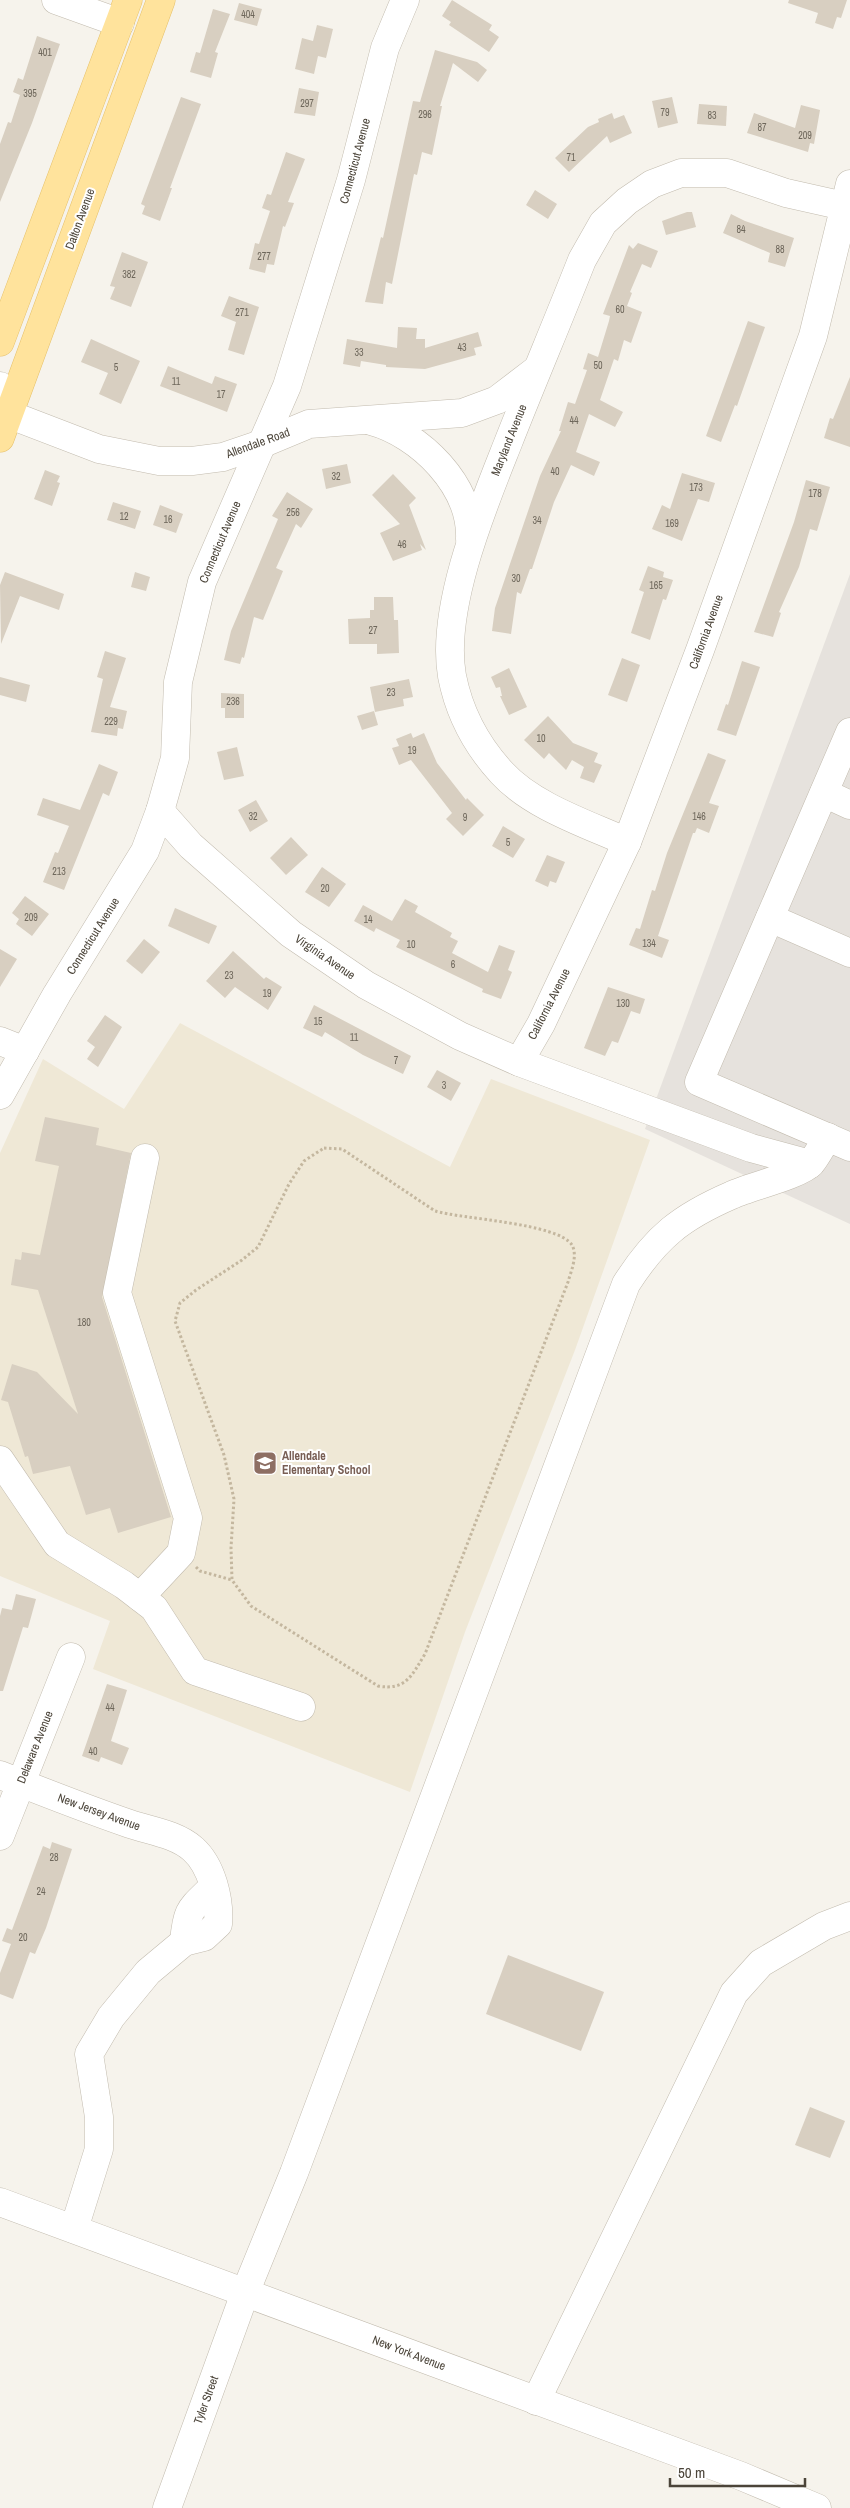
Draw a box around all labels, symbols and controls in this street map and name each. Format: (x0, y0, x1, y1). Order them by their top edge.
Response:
house number: 404 (241, 8, 255, 21)
house number: 401 (38, 46, 52, 59)
house number: 395 (23, 87, 37, 100)
house number: 297 (300, 97, 314, 110)
house number: 79 (660, 106, 670, 119)
house number: 296 (418, 108, 432, 121)
house number: 83 (707, 109, 717, 122)
street label: Connecticut Avenue (336, 116, 374, 206)
house number: 87 (757, 121, 767, 134)
house number: 209 (798, 129, 812, 142)
house number: 71 (566, 151, 576, 164)
street label: Dalton Avenue (62, 186, 98, 252)
house number: 84 (736, 223, 746, 236)
house number: 88 (775, 243, 785, 256)
house number: 277 (257, 250, 271, 263)
house number: 382 (122, 268, 136, 281)
house number: 60 (615, 303, 625, 316)
house number: 271 (235, 306, 249, 319)
house number: 43 (457, 341, 467, 354)
house number: 33 (354, 346, 364, 359)
house number: 50 (593, 359, 603, 372)
house number: 5 (114, 361, 119, 374)
house number: 11 (172, 375, 181, 388)
house number: 17 (216, 388, 226, 401)
street label: Maryland Avenue (487, 402, 531, 478)
house number: 44 (569, 414, 579, 427)
street label: Allendale Road (223, 424, 292, 462)
house number: 40 (550, 465, 560, 478)
house number: 32 (331, 470, 341, 483)
house number: 173 (689, 481, 703, 494)
house number: 178 (808, 487, 822, 500)
street label: Connecticut Avenue (195, 498, 245, 586)
house number: 256 (286, 506, 300, 519)
house number: 12 (119, 510, 129, 523)
house number: 16 (163, 513, 173, 526)
house number: 34 (532, 514, 542, 527)
house number: 169 (665, 517, 679, 530)
house number: 46 (397, 538, 407, 551)
house number: 30 (511, 572, 521, 585)
house number: 165 (649, 579, 663, 592)
street label: California Avenue (685, 593, 727, 671)
house number: 27 (368, 624, 378, 637)
house number: 23 (386, 686, 396, 699)
house number: 236 (226, 695, 240, 708)
house number: 229 (104, 715, 118, 728)
house number: 10 (536, 732, 546, 745)
house number: 19 (407, 744, 417, 757)
house number: 32 (248, 810, 258, 823)
house number: 146 (692, 810, 706, 823)
house number: 9 (463, 811, 468, 824)
house number: 5 (506, 836, 511, 849)
house number: 213 (52, 865, 66, 878)
house number: 20 (320, 882, 330, 895)
street label: Connecticut Avenue (63, 894, 123, 978)
house number: 209 (24, 911, 38, 924)
house number: 14 (363, 913, 373, 926)
street label: Virginia Avenue (292, 931, 358, 983)
house number: 134 (642, 937, 656, 950)
house number: 10 (406, 938, 416, 951)
house number: 6 (451, 958, 456, 971)
street label: California Avenue (524, 966, 574, 1042)
house number: 23 (224, 969, 234, 982)
house number: 19 (262, 987, 272, 1000)
house number: 130 (616, 997, 630, 1010)
house number: 15 (313, 1015, 323, 1028)
house number: 11 (350, 1031, 359, 1044)
house number: 7 (394, 1054, 399, 1067)
house number: 3 (442, 1079, 447, 1092)
house number: 180 (77, 1316, 91, 1329)
place label: Allendale Elementary School (282, 1448, 371, 1478)
school or university icon: Allendale Elementary School (252, 1450, 278, 1476)
house number: 44 (105, 1701, 115, 1714)
street label: Delaware Avenue (13, 1708, 57, 1786)
house number: 40 (88, 1745, 98, 1758)
street label: New Jersey Avenue (55, 1790, 143, 1834)
house number: 28 (49, 1851, 59, 1864)
house number: 24 (36, 1885, 46, 1898)
house number: 20 (18, 1931, 28, 1944)
street label: New York Avenue (370, 2332, 448, 2374)
street label: Tyler Street (190, 2373, 222, 2426)
scale bar (670, 2456, 805, 2488)
text: 50 m (678, 2462, 705, 2483)

